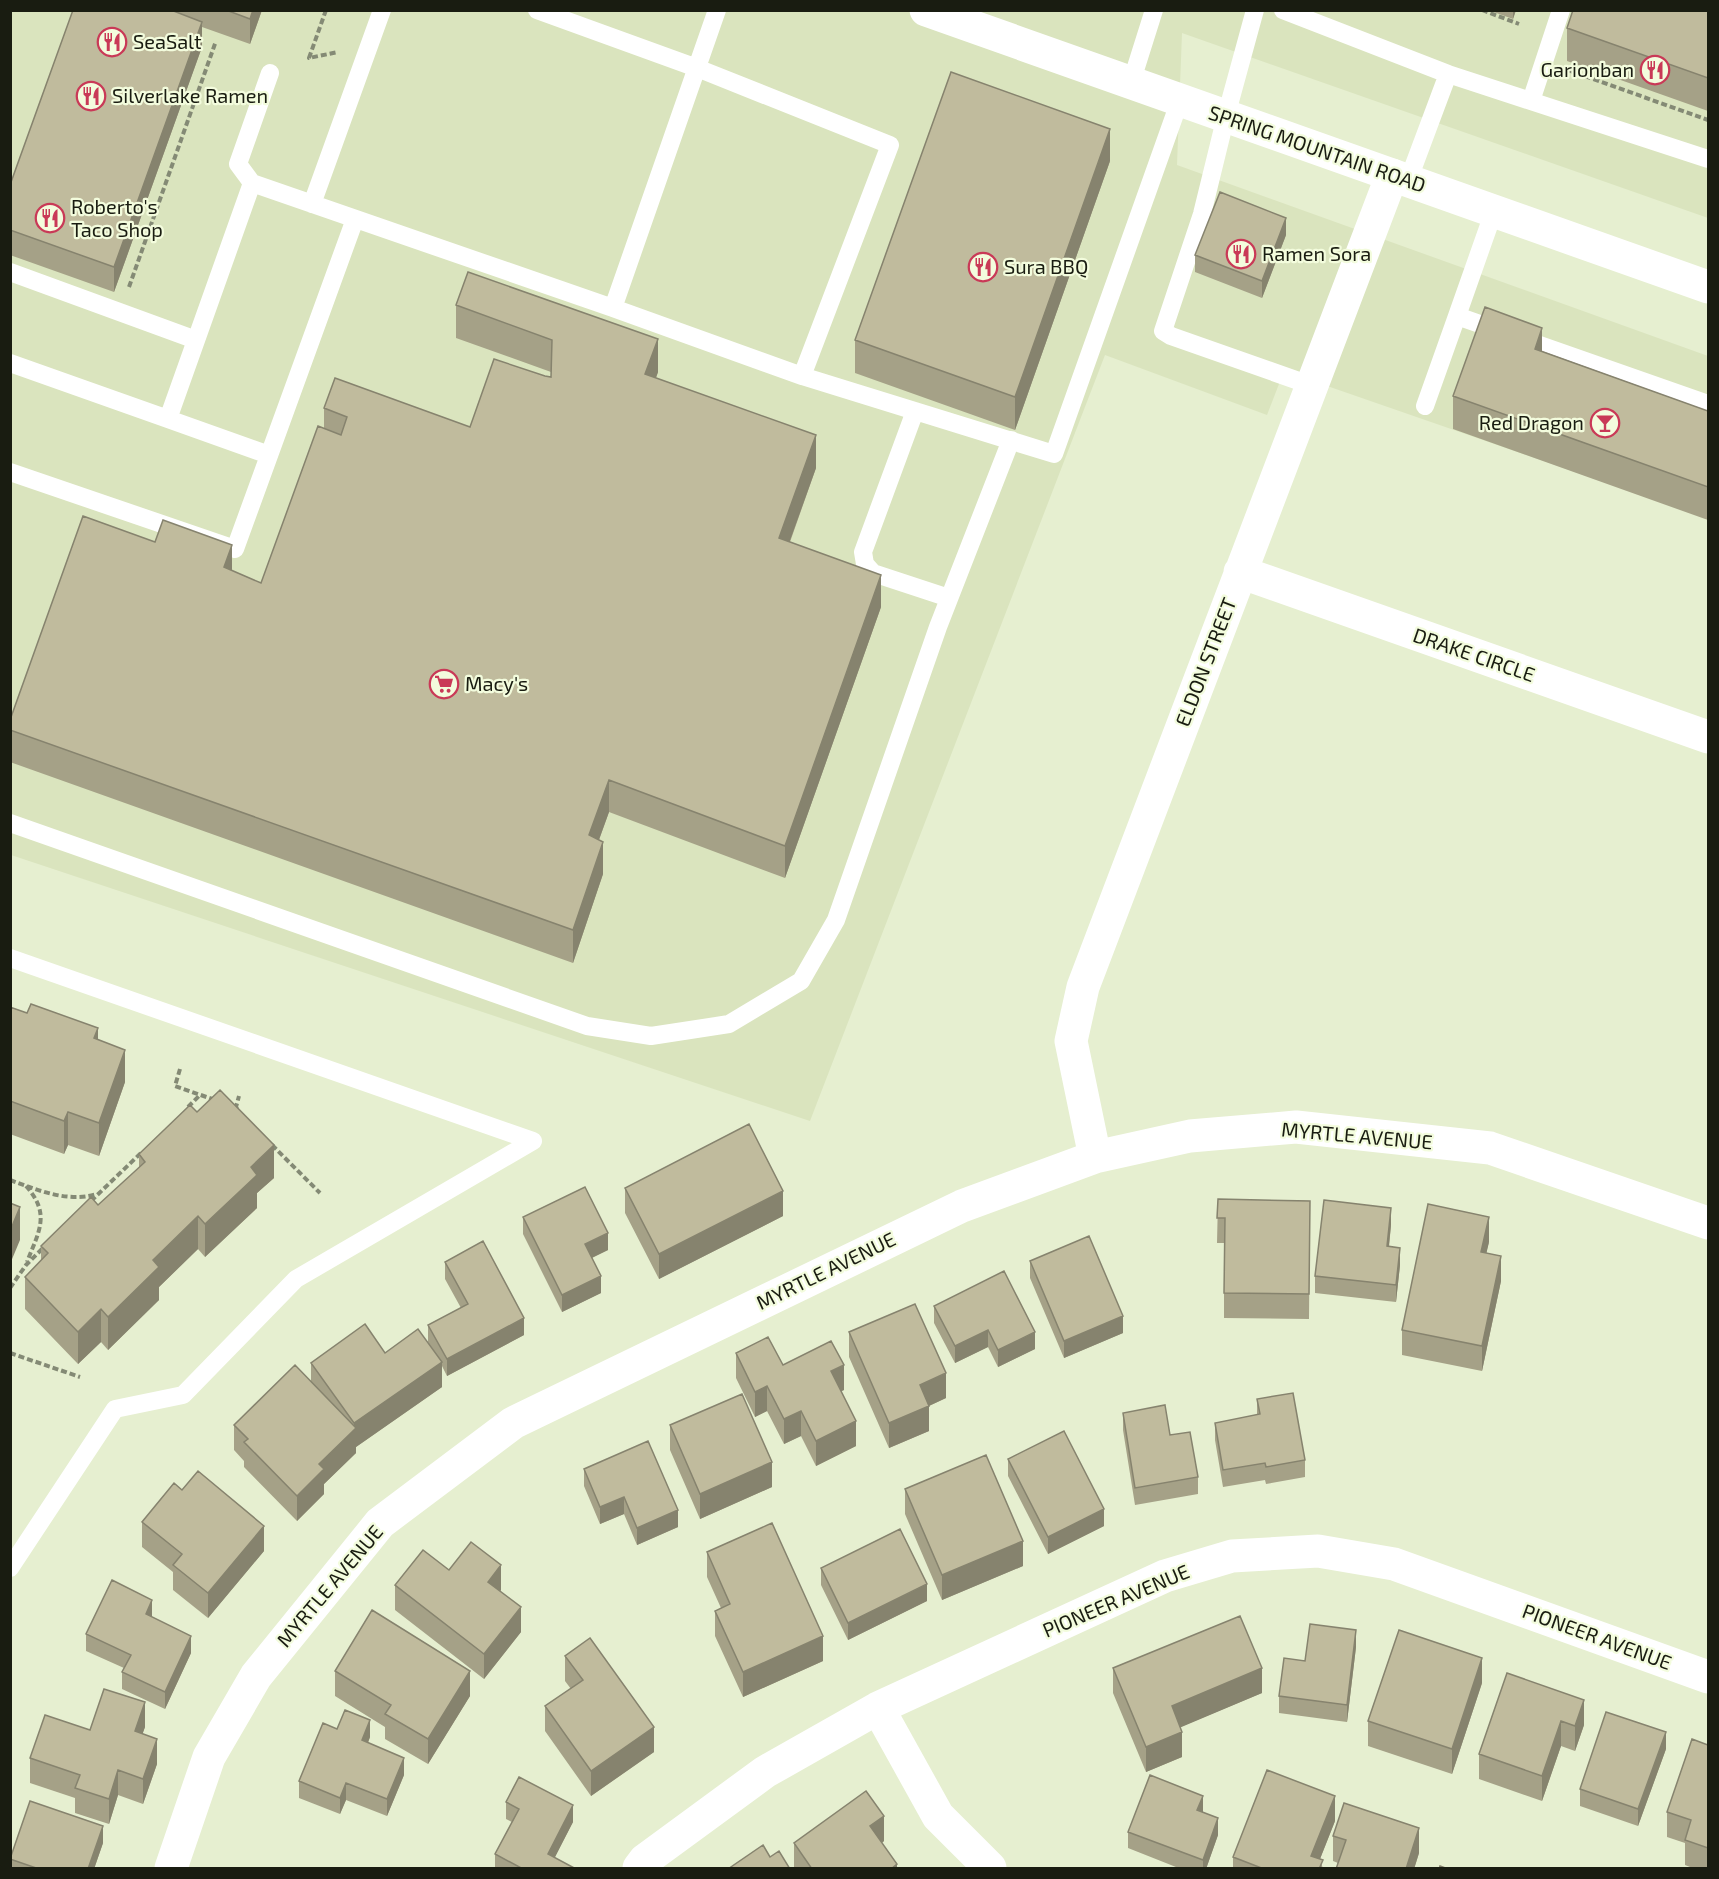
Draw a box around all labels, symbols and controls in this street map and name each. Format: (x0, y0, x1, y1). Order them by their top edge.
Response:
restaurant icon: SeaSalt (96, 26, 128, 58)
place label: SeaSalt (133, 29, 202, 53)
restaurant icon: Garionban (1639, 54, 1671, 86)
place label: Garionban (1541, 57, 1634, 81)
restaurant icon: Silverlake Ramen (75, 80, 107, 112)
place label: Silverlake Ramen (112, 83, 268, 107)
street label: SPRING MOUNTAIN ROAD (1206, 100, 1429, 197)
place label: Roberto's Taco Shop (71, 194, 163, 241)
restaurant icon: Roberto's Taco Shop (34, 202, 66, 234)
restaurant icon: Ramen Sora (1225, 238, 1257, 270)
place label: Ramen Sora (1262, 241, 1371, 265)
restaurant icon: Sura BBQ (967, 251, 999, 283)
place label: Sura BBQ (1004, 254, 1088, 278)
bar icon: Red Dragon (1589, 407, 1621, 439)
place label: Red Dragon (1479, 410, 1584, 434)
street label: ELDON STREET (1170, 594, 1241, 729)
street label: DRAKE CIRCLE (1410, 622, 1538, 686)
supermarket icon: Macy's (428, 668, 460, 700)
place label: Macy's (465, 671, 528, 695)
street label: MYRTLE AVENUE (1280, 1116, 1434, 1154)
street label: MYRTLE AVENUE (752, 1226, 899, 1314)
street label: MYRTLE AVENUE (271, 1519, 387, 1651)
street label: PIONEER AVENUE (1039, 1558, 1193, 1642)
street label: PIONEER AVENUE (1519, 1598, 1675, 1674)

